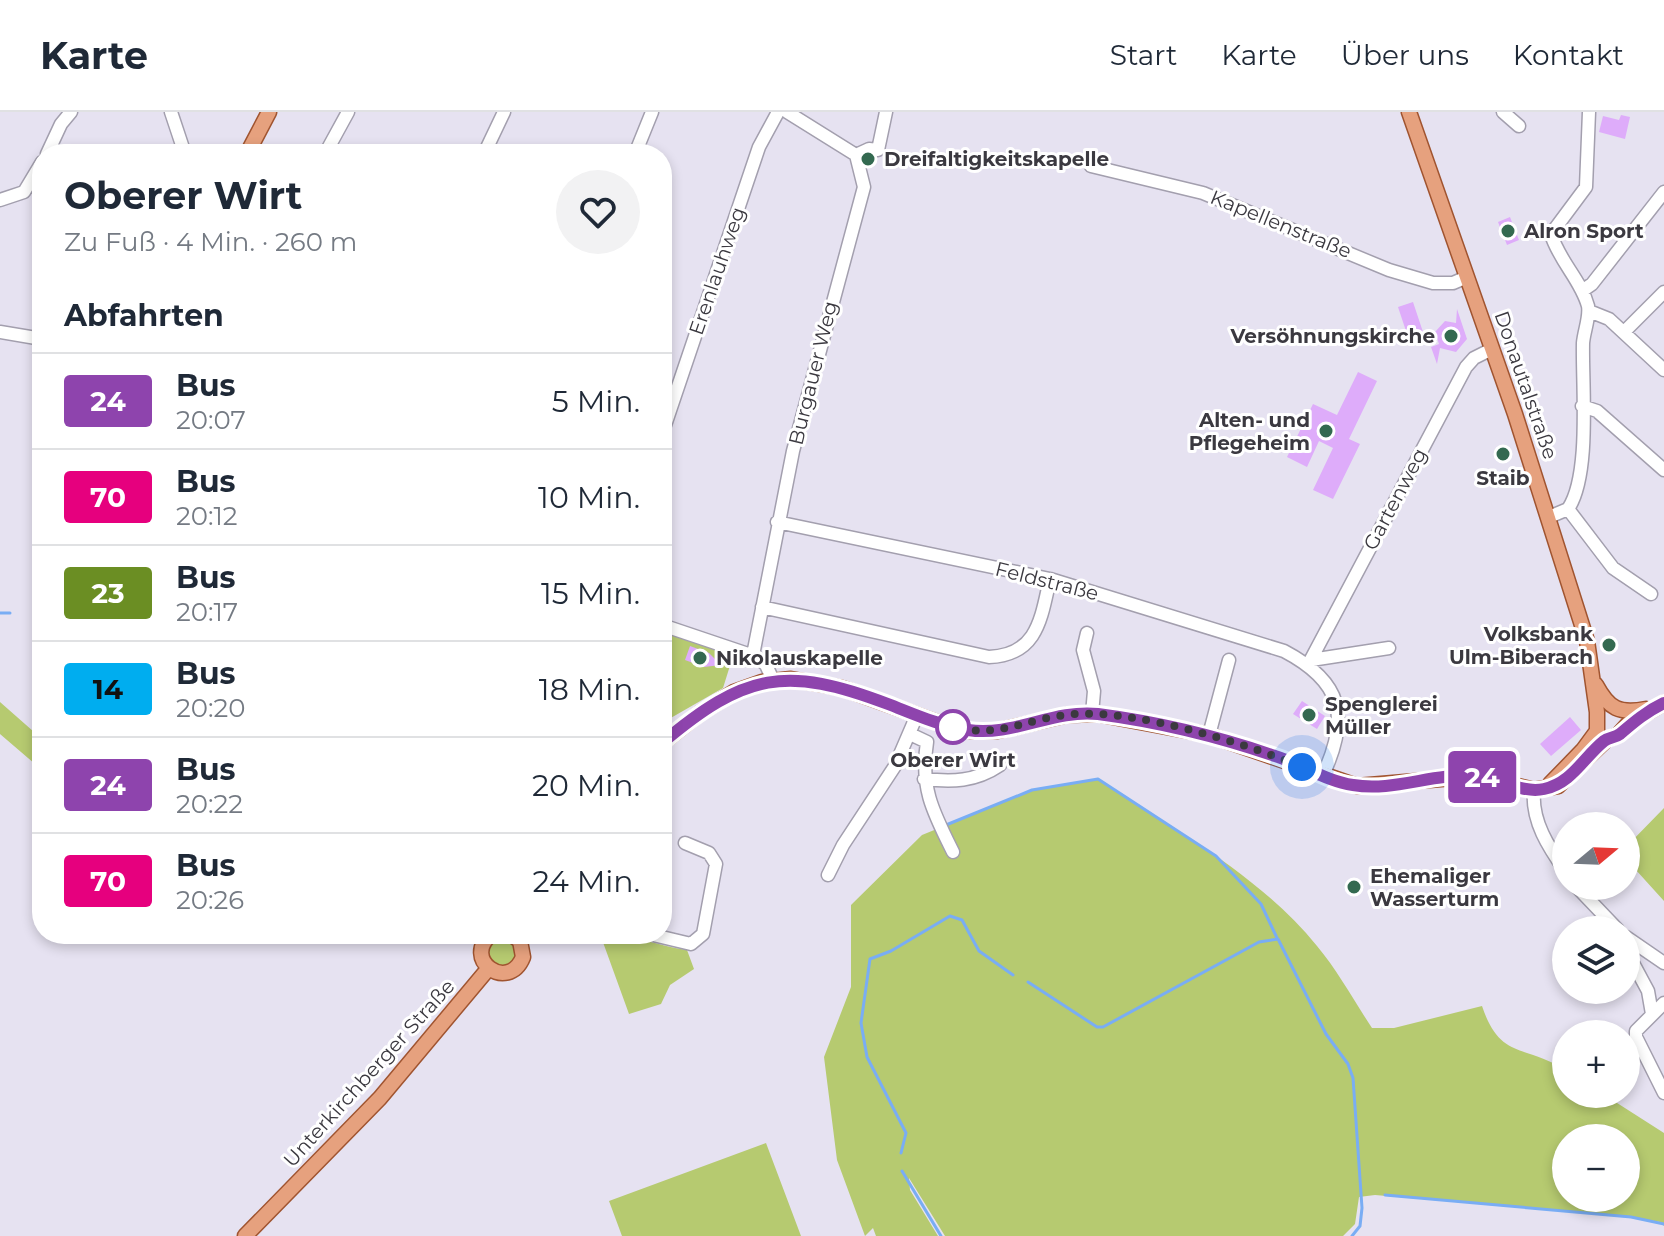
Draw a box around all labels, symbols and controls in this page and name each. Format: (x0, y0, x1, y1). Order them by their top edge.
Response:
text: Karte (40, 32, 148, 79)
text: Start (1110, 38, 1177, 72)
text: Karte (1221, 38, 1297, 72)
text: Über uns (1341, 38, 1469, 72)
text: Kontakt (1513, 38, 1624, 72)
place label: Dreifaltigkeitskapelle (884, 147, 1109, 171)
marker: Dreifaltigkeitskapelle (859, 150, 877, 168)
button: heart (556, 170, 640, 254)
text: Oberer Wirt (64, 172, 302, 219)
street label: Kapellenstraße (1207, 185, 1355, 263)
street label: Erenlauhweg (684, 204, 750, 338)
place label: Alron Sport (1523, 219, 1644, 243)
marker: Alron Sport (1499, 222, 1517, 240)
text: Zu Fuß · 4 Min. · 260 m (64, 226, 357, 258)
text: Abfahrten (64, 297, 224, 334)
street label: Burgauer Weg (784, 299, 842, 447)
street label: Donautalstraße (1489, 308, 1563, 462)
place label: Versöhnungskirche (1229, 324, 1435, 348)
marker: Versöhnungskirche (1442, 327, 1460, 345)
text: Bus (176, 367, 236, 404)
text: 5 Min. (552, 383, 640, 420)
text: 24 (90, 384, 126, 418)
text: 20:07 (176, 404, 246, 436)
place label: Alten- und Pflegeheim (1189, 408, 1310, 455)
marker: Alten- und Pflegeheim (1317, 422, 1335, 440)
street label: Gartenweg (1358, 444, 1432, 554)
marker: Staib (1494, 445, 1512, 463)
text: Bus (176, 463, 236, 500)
place label: Staib (1476, 466, 1530, 490)
text: 10 Min. (538, 479, 640, 516)
text: 70 (90, 480, 126, 514)
text: 20:12 (176, 500, 238, 532)
street label: Feldstraße (993, 557, 1101, 605)
text: Bus (176, 559, 236, 596)
text: 15 Min. (541, 575, 640, 612)
text: 23 (91, 576, 125, 610)
text: 20:17 (176, 596, 238, 628)
place label: Volksbank Ulm-Biberach (1449, 622, 1594, 669)
marker: Volksbank Ulm-Biberach (1600, 636, 1618, 654)
place label: Nikolauskapelle (716, 646, 883, 670)
marker: Nikolauskapelle (691, 649, 709, 667)
text: Bus (176, 655, 236, 692)
text: 18 Min. (539, 671, 640, 708)
text: 14 (93, 672, 123, 706)
text: 20:20 (176, 692, 245, 724)
place label: Spenglerei Müller (1325, 692, 1438, 739)
marker: Spenglerei Müller (1300, 706, 1318, 724)
marker: Oberer Wirt (936, 710, 970, 744)
your location (1282, 747, 1322, 787)
place label: Oberer Wirt (890, 748, 1016, 772)
text: Bus (176, 751, 236, 788)
line badge: 24 (1446, 751, 1518, 803)
text: 24 (1464, 760, 1500, 794)
text: 20 Min. (532, 767, 640, 804)
text: 24 (90, 768, 126, 802)
text: 20:22 (176, 788, 243, 820)
north arrow (1552, 812, 1640, 900)
map controls (1552, 812, 1640, 1212)
text: Bus (176, 847, 236, 884)
text: 24 Min. (533, 863, 640, 900)
text: 70 (90, 864, 126, 898)
place label: Ehemaliger Wasserturm (1370, 864, 1499, 911)
marker: Ehemaliger Wasserturm (1345, 878, 1363, 896)
text: 20:26 (176, 884, 244, 916)
button: layers (1552, 916, 1640, 1004)
street label: Unterkirchberger Straße (278, 974, 460, 1172)
button: + (1552, 1020, 1640, 1108)
button: − (1552, 1124, 1640, 1212)

